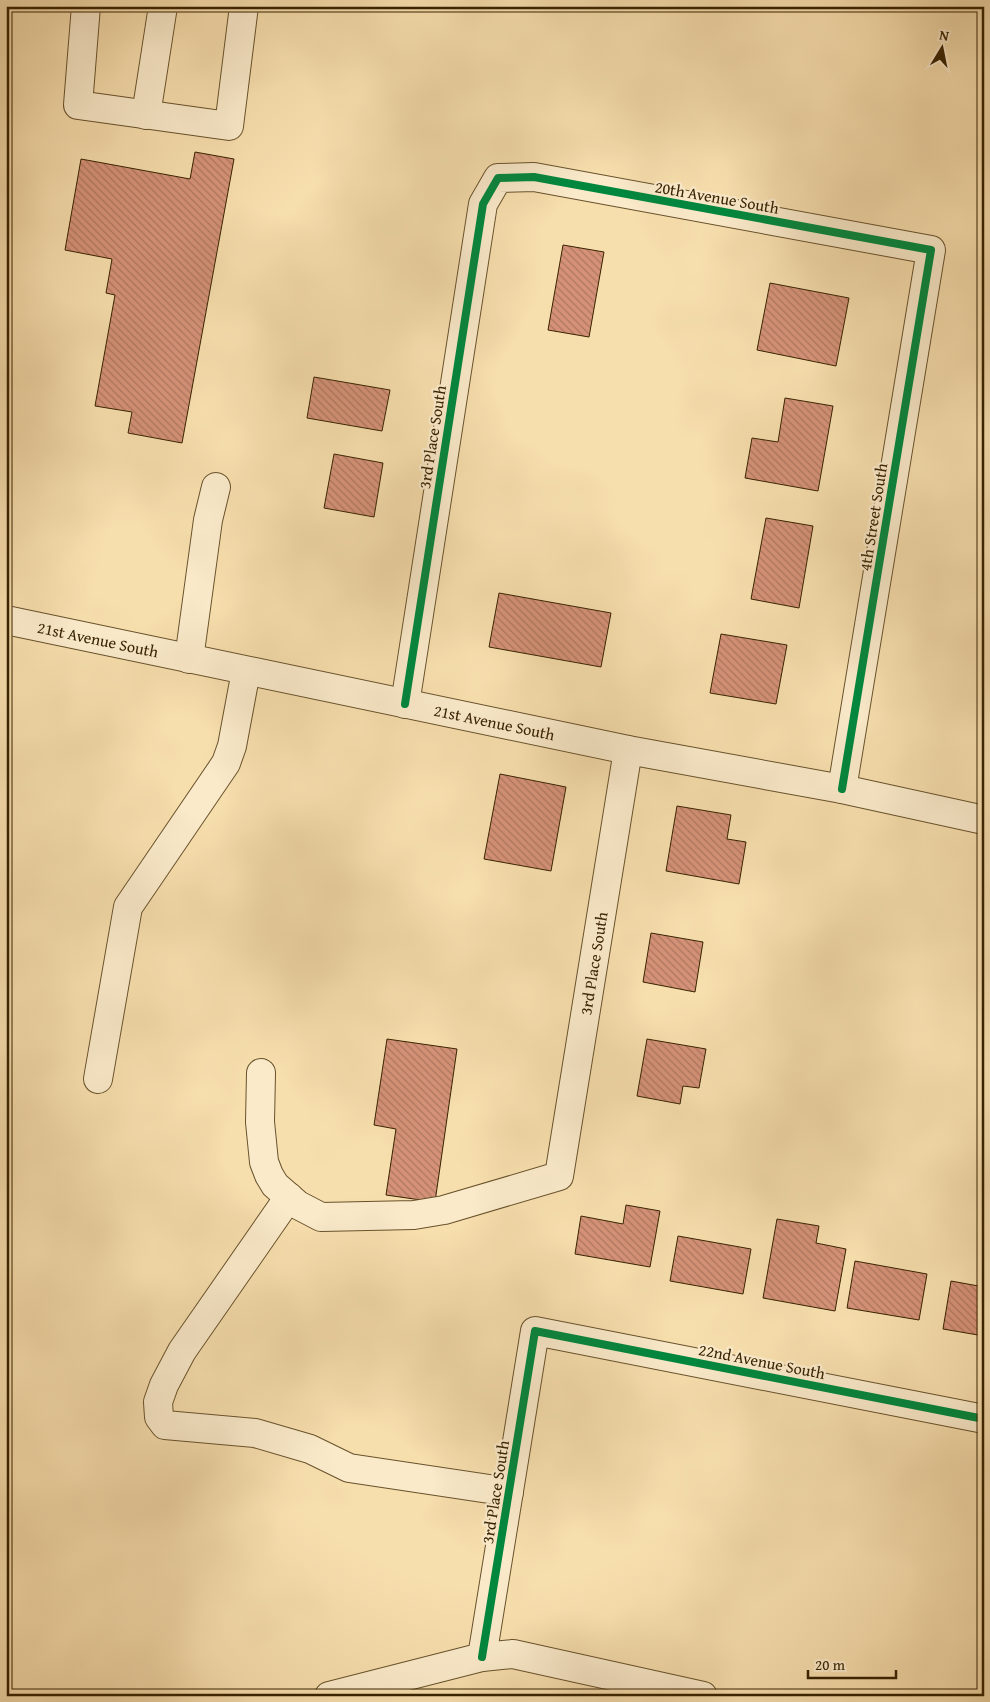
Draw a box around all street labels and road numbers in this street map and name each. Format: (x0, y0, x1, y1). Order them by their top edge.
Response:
street label: 20th Avenue South (653, 174, 781, 220)
street label: 3rd Place South (412, 384, 452, 490)
street label: 4th Street South (853, 461, 893, 573)
street label: 21st Avenue South (35, 615, 161, 664)
street label: 21st Avenue South (432, 698, 557, 746)
street label: 3rd Place South (573, 910, 614, 1017)
street label: 22nd Avenue South (697, 1337, 827, 1385)
street label: 3rd Place South (475, 1439, 515, 1545)

